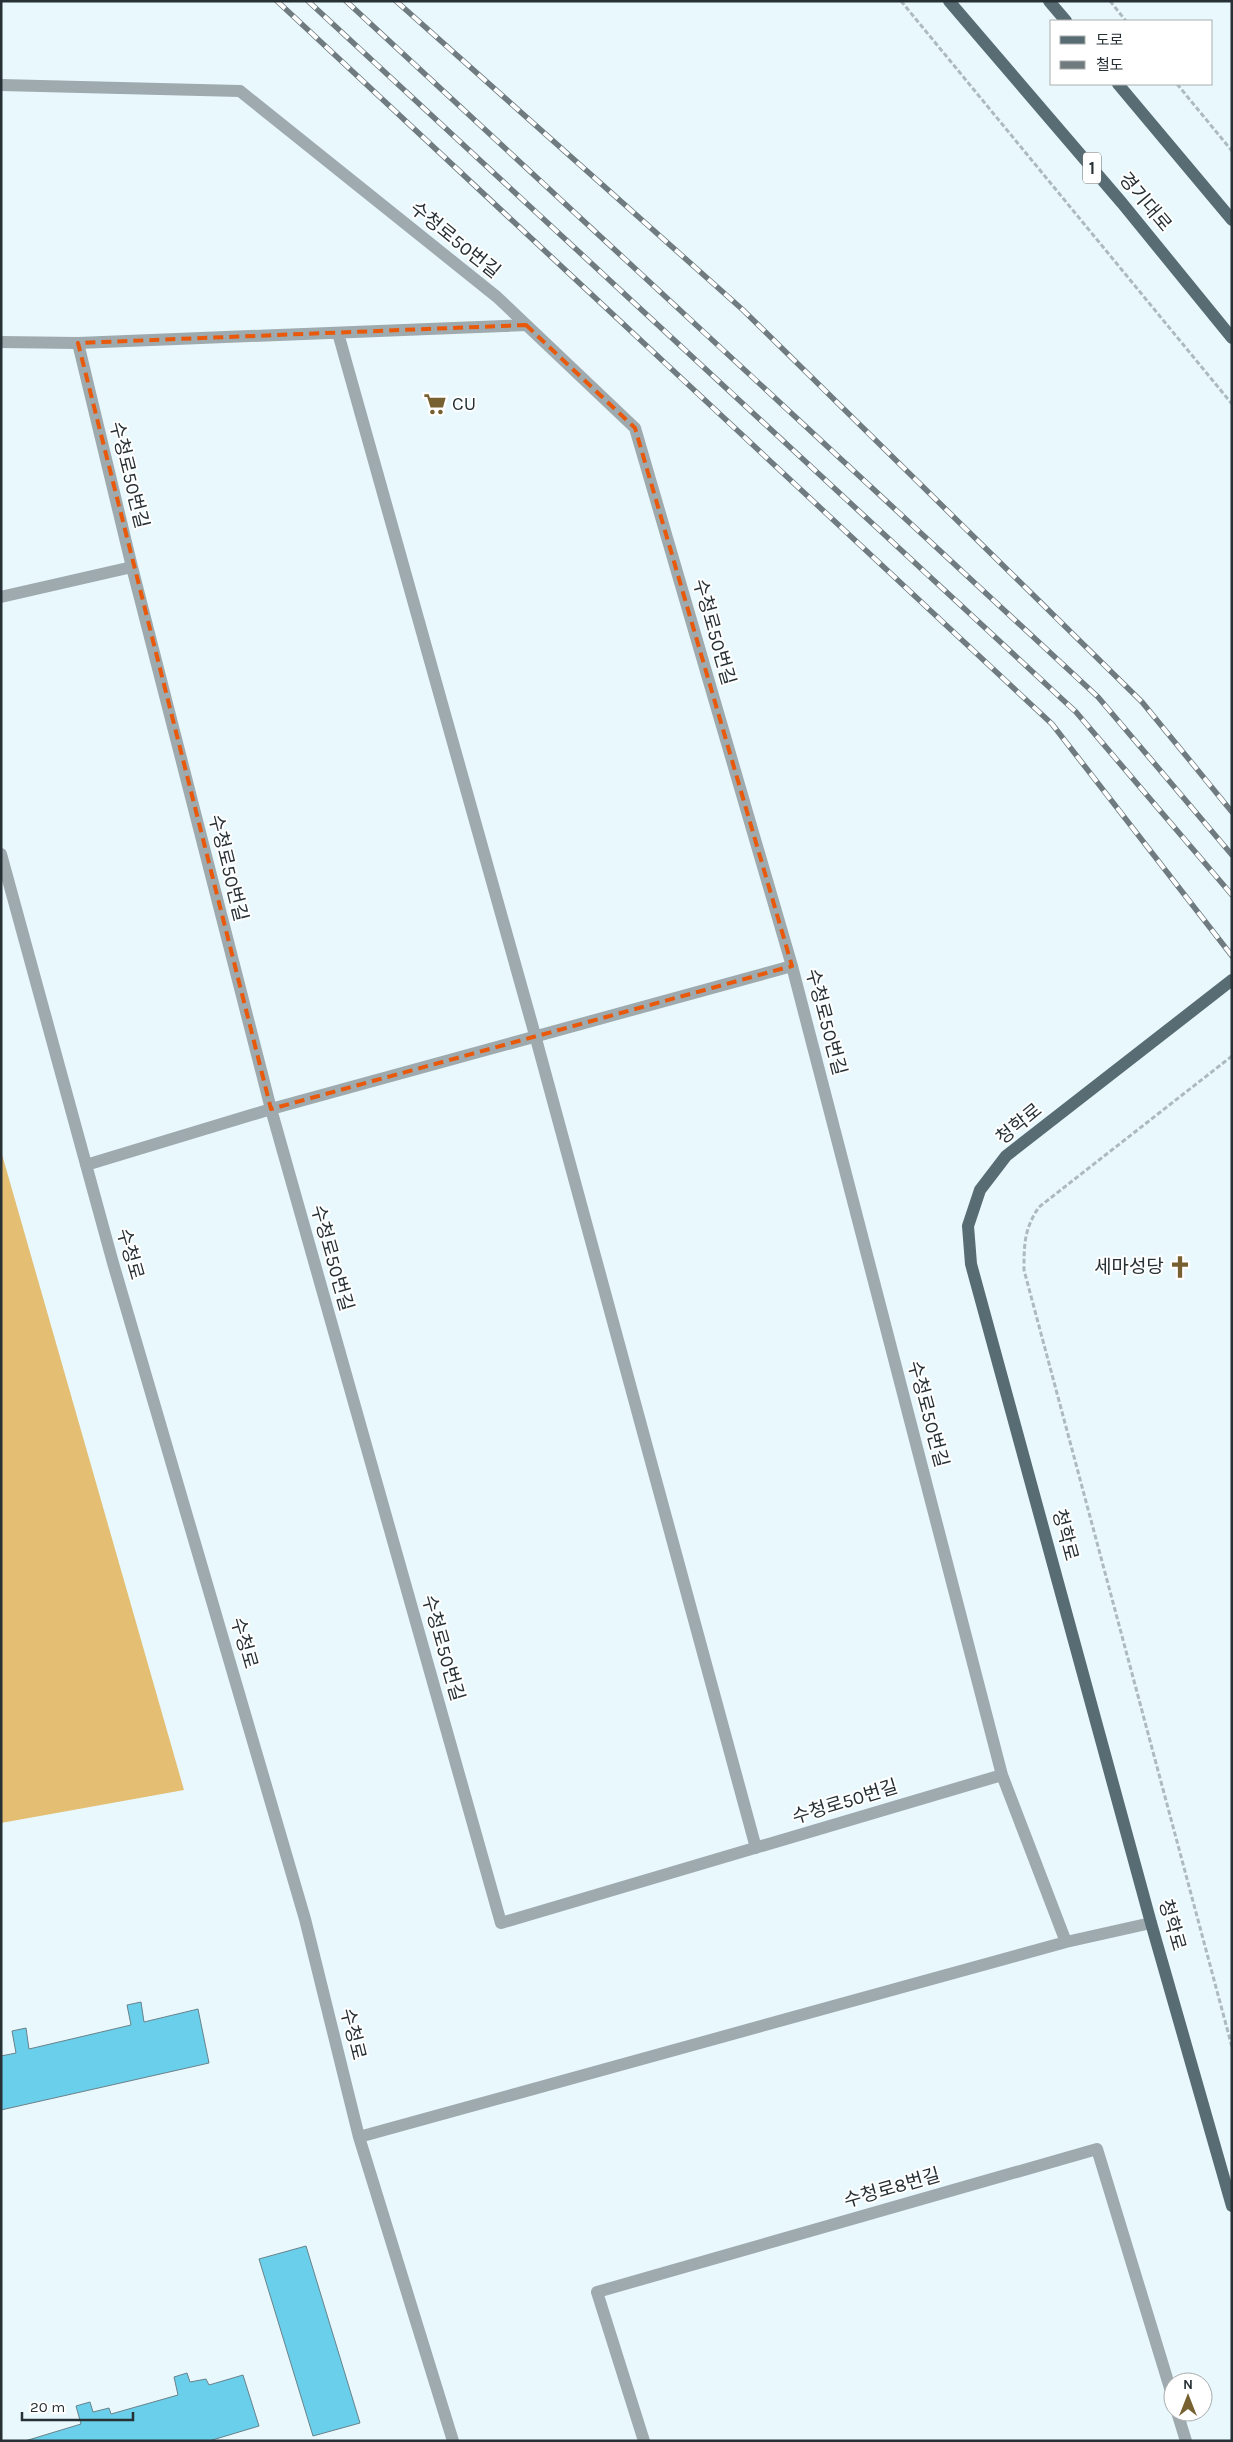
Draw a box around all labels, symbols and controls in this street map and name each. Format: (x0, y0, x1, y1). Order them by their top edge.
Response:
legend (1050, 20, 1213, 85)
text: 도로 (1096, 31, 1124, 49)
text: 철도 (1096, 56, 1124, 74)
road number: 1 (1083, 152, 1101, 184)
street label: 경기대로 (1114, 168, 1176, 236)
street label: 수청로50번길 (406, 197, 504, 283)
supermarket icon: CU (422, 391, 448, 417)
place label: CU (452, 393, 476, 415)
street label: 수청로50번길 (105, 419, 153, 531)
street label: 수청로50번길 (688, 576, 740, 688)
street label: 수청로50번길 (204, 812, 252, 924)
street label: 수청로50번길 (801, 966, 851, 1078)
street label: 청학로 (992, 1099, 1046, 1149)
street label: 수청로50번길 (306, 1202, 358, 1314)
street label: 수청로 (112, 1226, 148, 1282)
church icon: 세마성당 (1167, 1254, 1193, 1280)
place label: 세마성당 (1094, 1256, 1164, 1278)
street label: 수청로50번길 (903, 1358, 953, 1470)
street label: 청학로 (1048, 1507, 1082, 1563)
street label: 수청로50번길 (417, 1592, 469, 1704)
street label: 수청로 (226, 1615, 262, 1671)
street label: 수청로50번길 (789, 1775, 901, 1829)
street label: 청학로 (1154, 1897, 1190, 1953)
street label: 수청로 (336, 2006, 370, 2062)
street label: 수청로8번길 (841, 2164, 943, 2212)
north arrow (1163, 2372, 1213, 2422)
text: N (1183, 2376, 1193, 2393)
scale bar (22, 2390, 134, 2422)
text: 20 m (30, 2398, 65, 2416)

